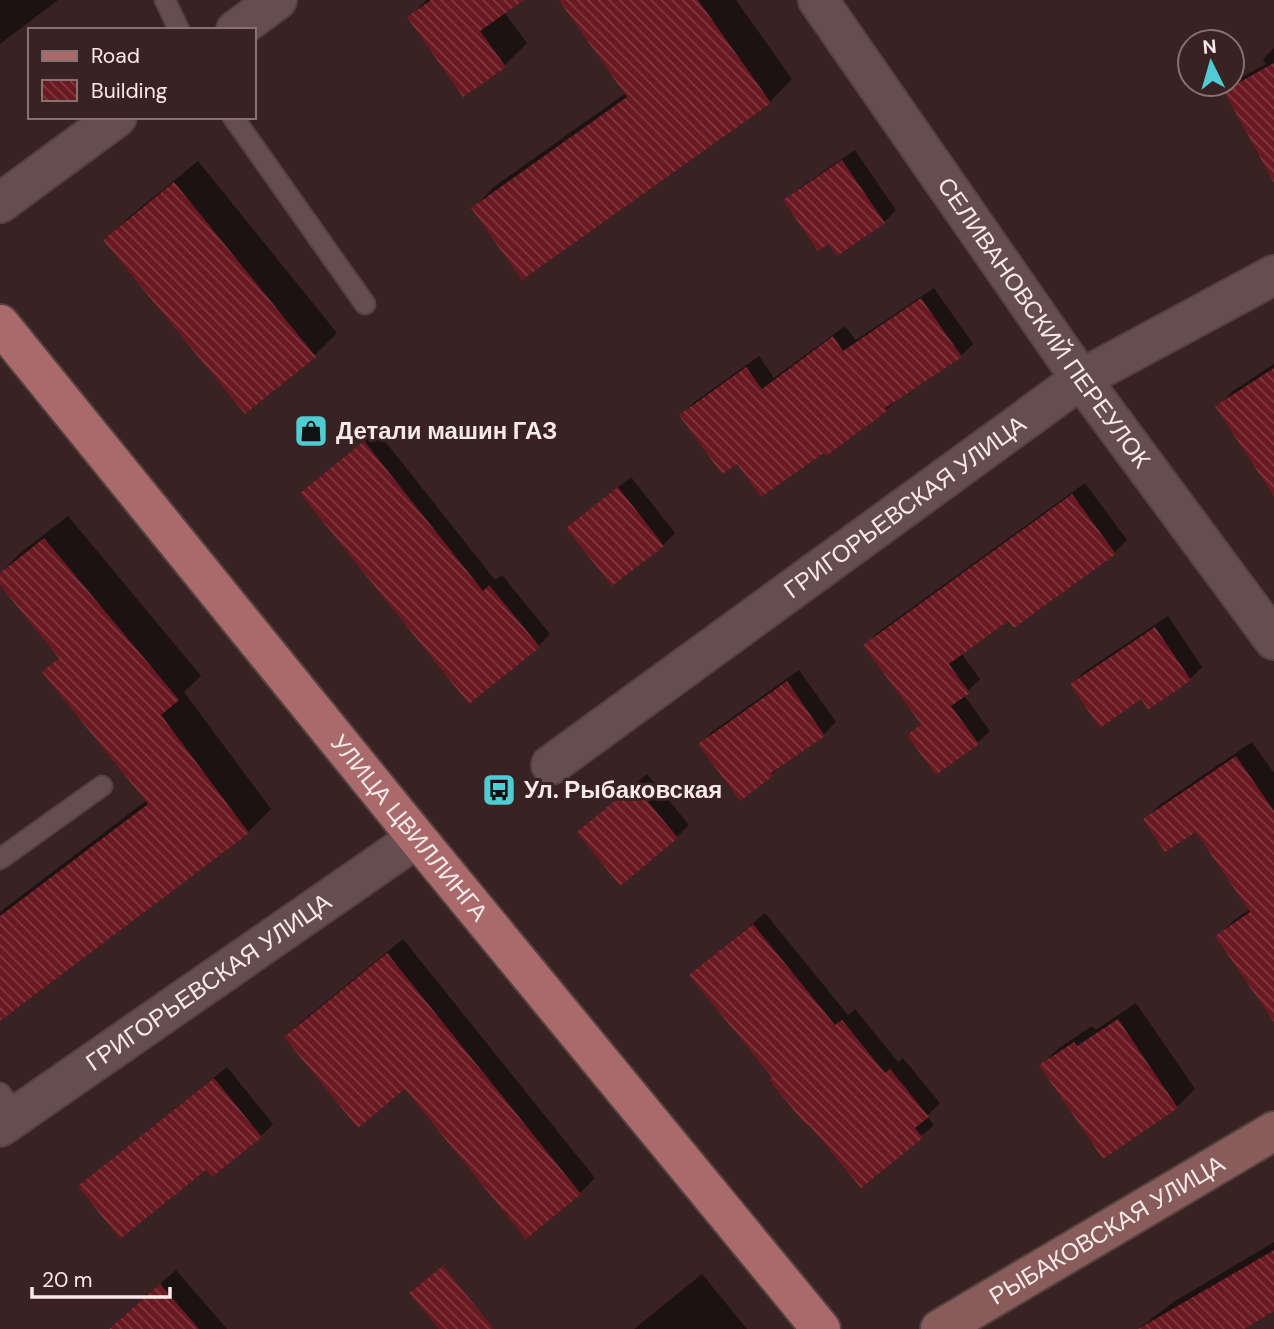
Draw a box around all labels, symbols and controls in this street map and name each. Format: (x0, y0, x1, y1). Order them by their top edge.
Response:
legend (28, 28, 256, 119)
north arrow (1176, 28, 1246, 98)
text: N (1202, 34, 1218, 60)
text: Road (91, 42, 140, 70)
text: Building (91, 77, 168, 105)
street label: СЕЛИВАНОВСКИЙ ПЕРЕУЛОК (931, 171, 1158, 474)
street label: ГРИГОРЬЕВСКАЯ УЛИЦА (778, 408, 1032, 605)
shop icon: Детали машин ГАЗ (292, 412, 330, 450)
place label: Детали машин ГАЗ (336, 415, 557, 446)
street label: УЛИЦА ЦВИЛЛИНГА (324, 728, 495, 927)
bus stop icon: Ул. Рыбаковская (480, 771, 518, 809)
place label: Ул. Рыбаковская (524, 774, 722, 805)
street label: ГРИГОРЬЕВСКАЯ УЛИЦА (80, 886, 337, 1078)
street label: РЫБАКОВСКАЯ УЛИЦА (983, 1148, 1230, 1311)
scale bar (32, 1256, 170, 1300)
text: 20 m (42, 1266, 93, 1294)

